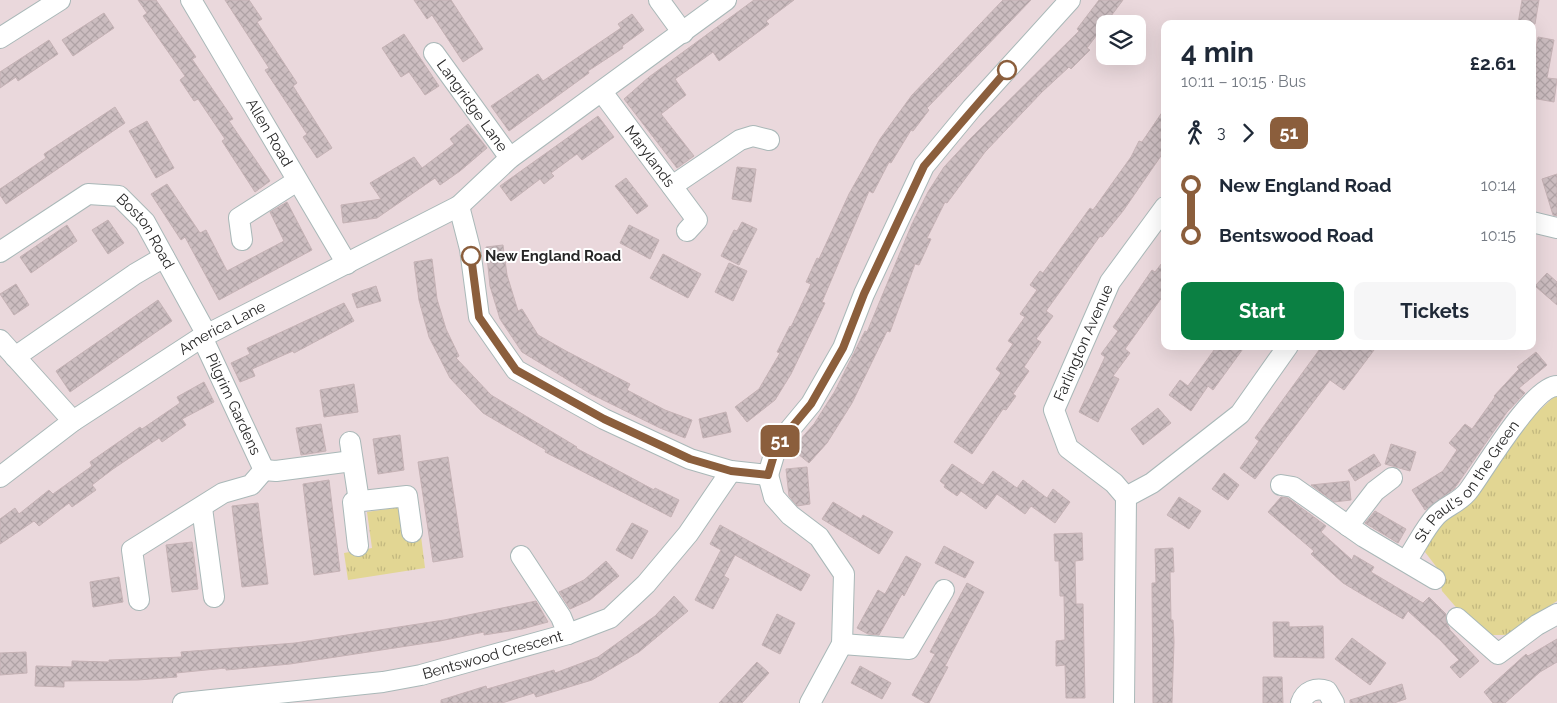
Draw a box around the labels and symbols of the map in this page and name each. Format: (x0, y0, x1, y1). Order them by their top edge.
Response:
street label: Langridge Lane (433, 56, 512, 155)
unlabelled marker (997, 60, 1017, 80)
street label: Allen Road (242, 95, 296, 170)
street label: Marylands (621, 122, 678, 191)
street label: Boston Road (113, 190, 178, 272)
marker: New England Road (461, 246, 481, 266)
place label: New England Road (485, 247, 621, 265)
street label: Farlington Avenue (1050, 282, 1117, 404)
street label: America Lane (175, 297, 269, 359)
street label: Pilgrim Gardens (202, 350, 265, 458)
street label: St. Paul's on the Green (1411, 417, 1523, 546)
line badge: 51 (758, 425, 802, 457)
street label: Bentswood Crescent (420, 627, 565, 683)

